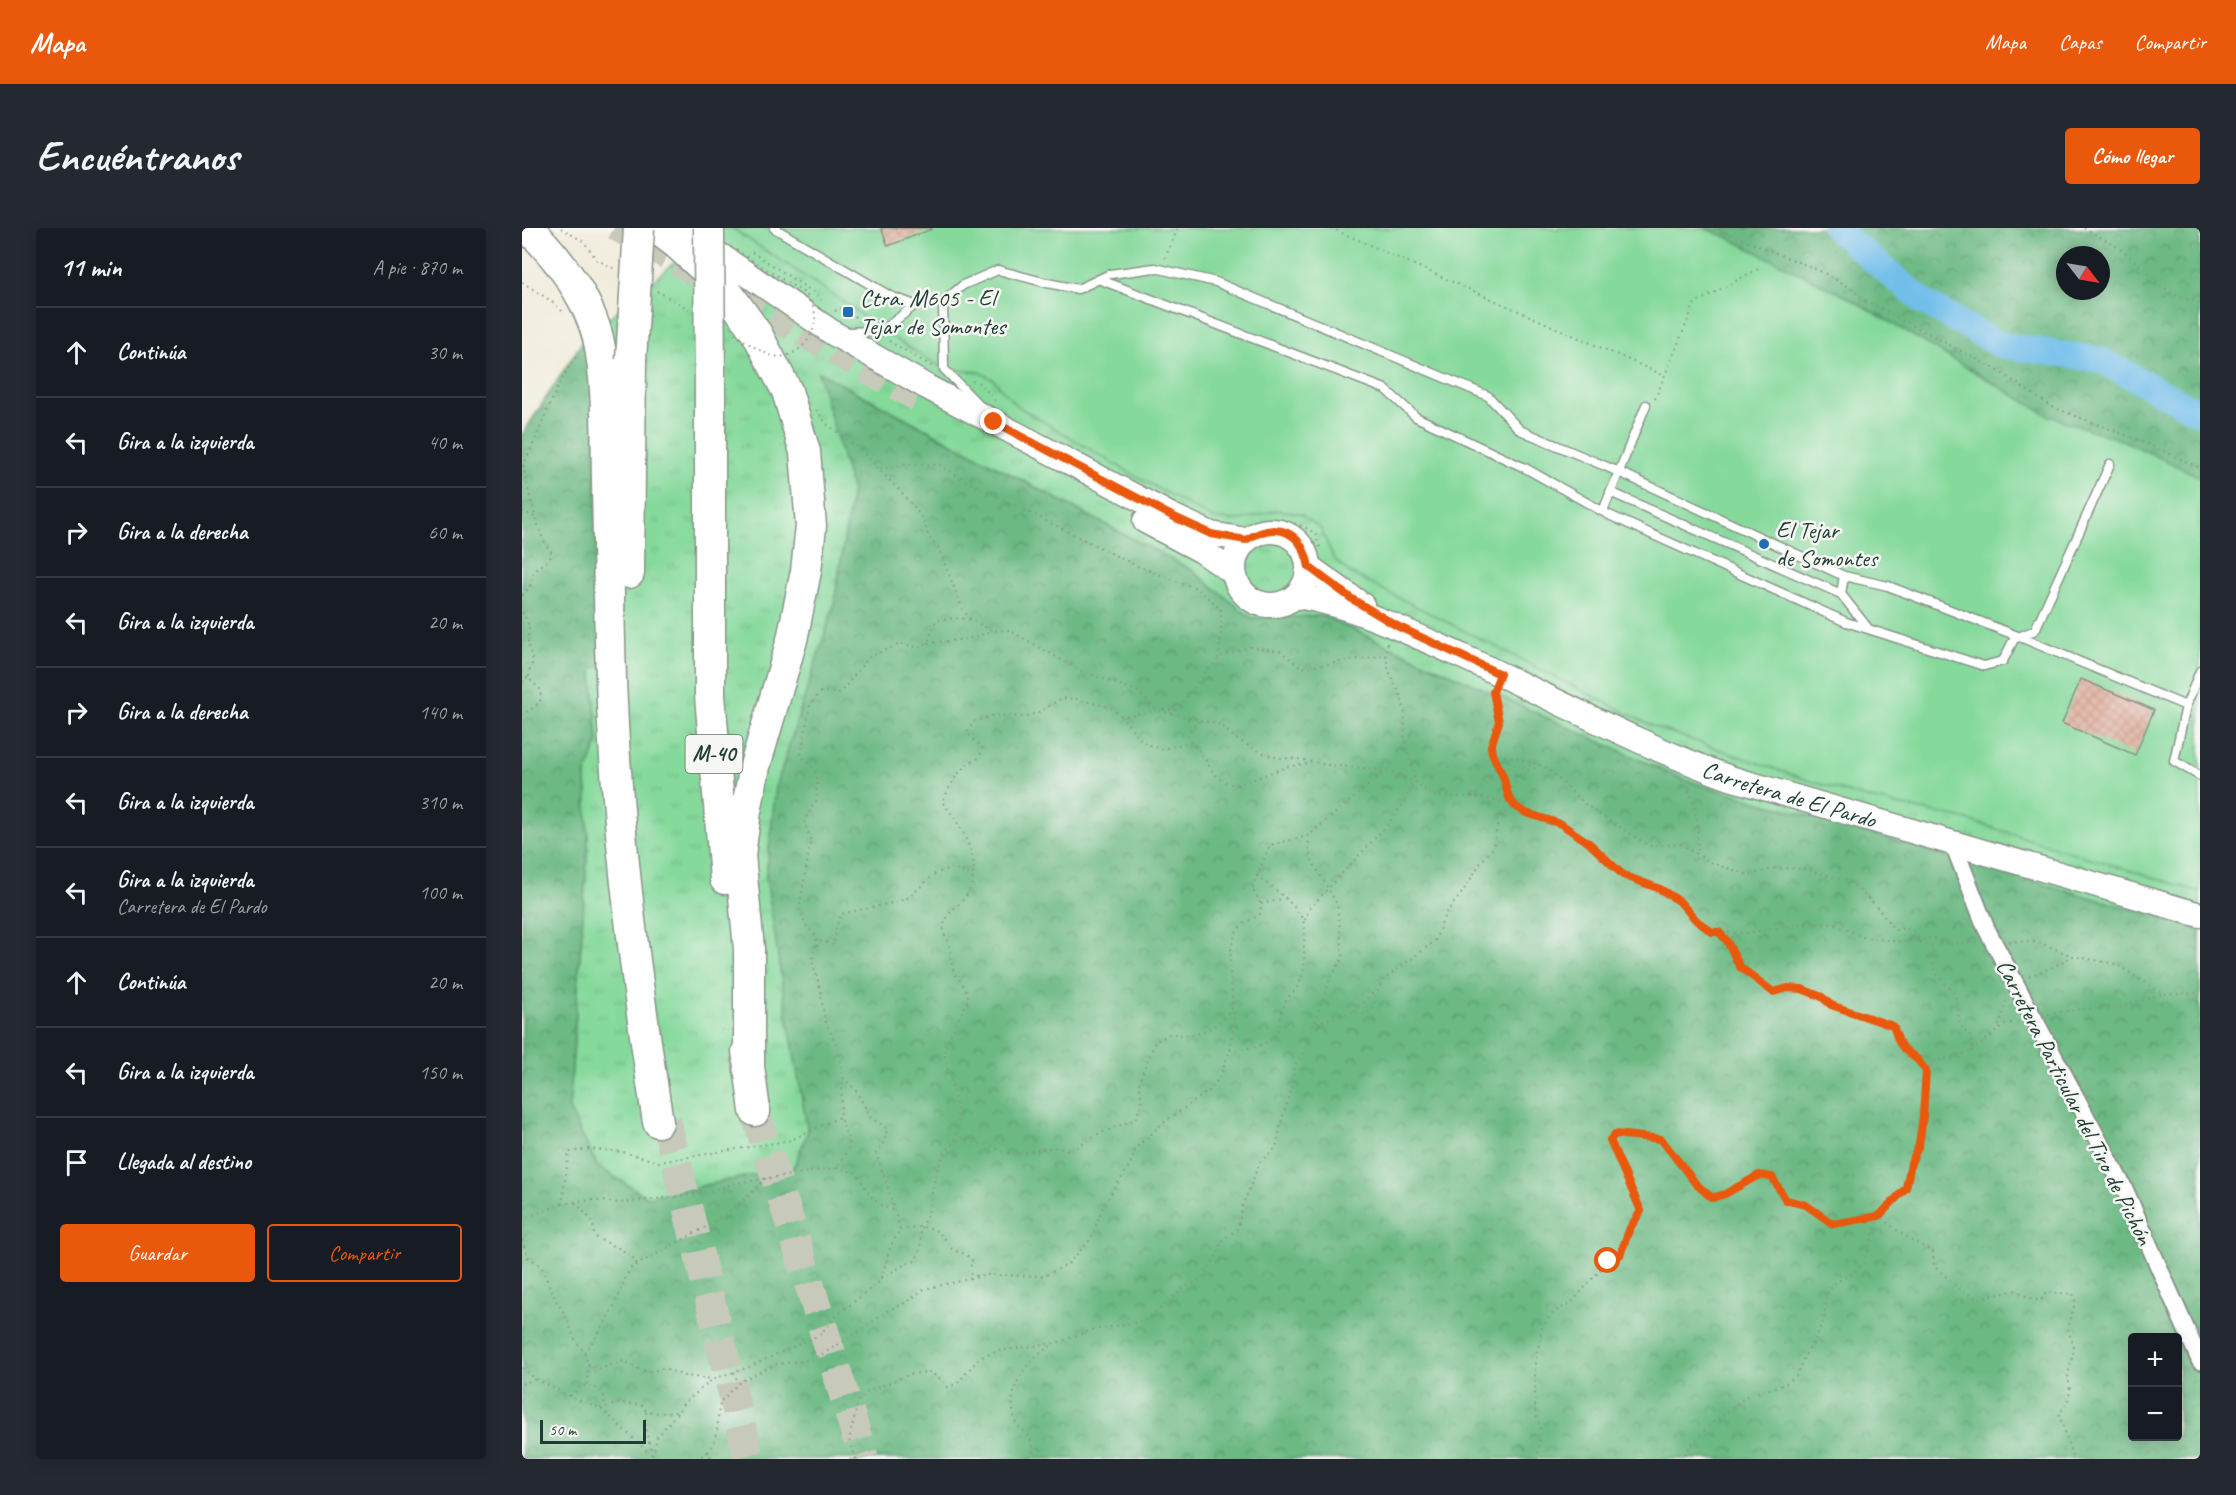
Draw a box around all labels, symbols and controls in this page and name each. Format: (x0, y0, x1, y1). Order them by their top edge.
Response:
text: Mapa (30, 25, 85, 60)
text: Mapa (1985, 29, 2026, 55)
text: Capas (2059, 29, 2102, 55)
text: Compartir (2135, 29, 2206, 55)
button: Cómo llegar (2065, 128, 2200, 184)
text: Encuéntranos (36, 130, 238, 183)
north arrow (2056, 246, 2110, 300)
text: 11 min (60, 251, 122, 284)
text: A pie · 870 m (373, 255, 462, 280)
place label: Ctra. M605 - El Tejar de Somontes (860, 283, 1008, 341)
marker: Ctra. M605 - El Tejar de Somontes (841, 305, 855, 319)
icon: ahead (60, 336, 93, 369)
text: Continúa (117, 338, 185, 366)
text: 30 m (428, 340, 462, 365)
route end (980, 408, 1006, 434)
icon: left (60, 426, 93, 459)
text: Gira a la izquierda (117, 428, 254, 456)
text: 40 m (428, 430, 462, 455)
place label: El Tejar de Somontes (1776, 515, 1879, 573)
icon: right (60, 516, 93, 549)
text: Gira a la derecha (117, 518, 248, 546)
text: 60 m (428, 520, 462, 545)
marker: El Tejar de Somontes (1757, 537, 1771, 551)
icon: left (60, 606, 93, 639)
text: Gira a la izquierda (117, 608, 254, 636)
text: 20 m (428, 610, 462, 635)
icon: right (60, 696, 93, 729)
text: Gira a la derecha (117, 698, 248, 726)
text: 140 m (419, 700, 462, 725)
road number: M-40 (686, 735, 742, 773)
street label: Carretera de El Pardo (1698, 754, 1881, 835)
icon: left (60, 786, 93, 819)
text: Gira a la izquierda (117, 788, 254, 816)
text: 310 m (419, 790, 462, 815)
text: Gira a la izquierda (117, 866, 254, 894)
icon: left (60, 876, 93, 909)
text: 100 m (419, 880, 462, 905)
text: Carretera de El Pardo (117, 894, 267, 919)
street label: Carretera Particular del Tiro de Pichón (1990, 954, 2161, 1251)
icon: ahead (60, 966, 93, 999)
text: Continúa (117, 968, 185, 996)
text: 20 m (428, 970, 462, 995)
icon: left (60, 1056, 93, 1089)
text: Gira a la izquierda (117, 1058, 254, 1086)
text: 150 m (419, 1060, 462, 1085)
icon: arrive (60, 1146, 93, 1179)
text: Llegada al destino (117, 1148, 251, 1176)
button: Guardar (60, 1224, 255, 1282)
button: Compartir (267, 1224, 462, 1282)
route start (1594, 1247, 1620, 1273)
map controls (2128, 1333, 2182, 1441)
button: + (2128, 1333, 2182, 1387)
button: − (2128, 1387, 2182, 1441)
scale bar (540, 1417, 646, 1444)
text: 50 m (549, 1420, 576, 1440)

